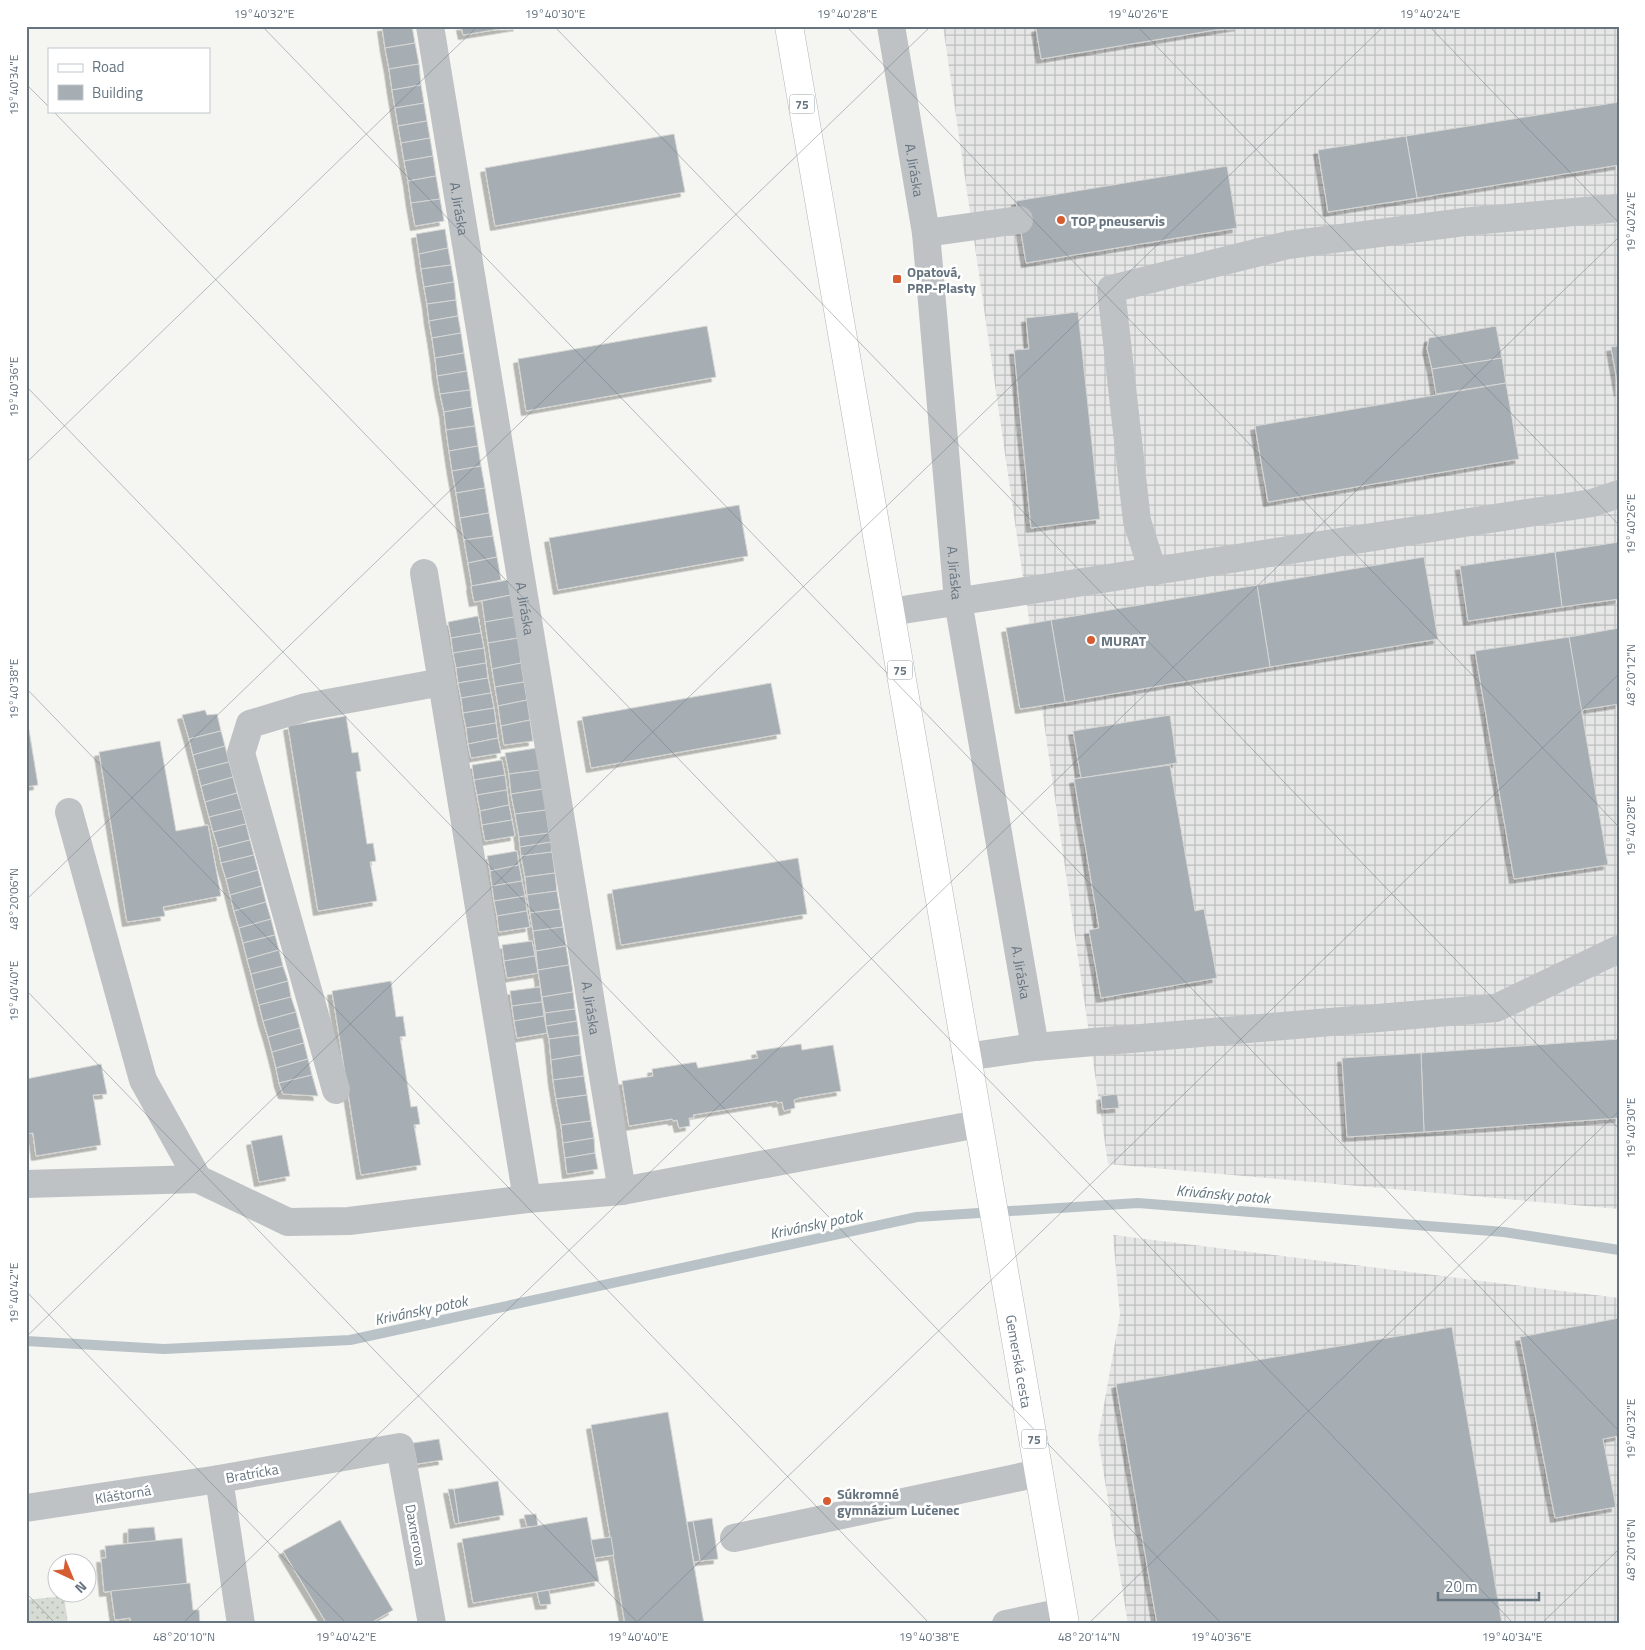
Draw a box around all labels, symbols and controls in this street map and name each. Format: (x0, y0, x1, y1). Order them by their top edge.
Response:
text: 19°40'32"E (234, 4, 295, 23)
text: 19°40'30"E (525, 4, 586, 23)
text: 19°40'28"E (817, 4, 878, 23)
text: 19°40'26"E (1108, 4, 1169, 23)
text: 19°40'24"E (1400, 4, 1461, 23)
legend (48, 48, 210, 112)
text: 19°40'34"E (4, 54, 23, 115)
text: Road (92, 55, 124, 78)
text: Building (92, 81, 143, 104)
road number: 75 (790, 95, 814, 114)
street label: A. Jiráska (901, 142, 930, 198)
street label: A. Jiráska (445, 180, 475, 237)
text: 19°40'24"E (1621, 191, 1640, 252)
place label: TOP pneuservis (1071, 210, 1166, 231)
marker: TOP pneuservis (1055, 214, 1067, 226)
place label: Opatová, PRP-Plasty (907, 261, 976, 298)
marker: Opatová, PRP-Plasty (891, 273, 903, 285)
text: 19°40'36"E (4, 356, 23, 417)
text: 19°40'26"E (1621, 493, 1640, 554)
street label: A. Jiráska (943, 545, 968, 600)
street label: A. Jiráska (511, 580, 541, 636)
place label: MURAT (1101, 630, 1147, 651)
marker: MURAT (1085, 634, 1097, 646)
text: 48°20'12"N (1621, 644, 1640, 706)
text: 19°40'38"E (4, 658, 23, 719)
road number: 75 (888, 660, 912, 680)
text: 19°40'28"E (1621, 795, 1640, 856)
text: 48°20'06"N (4, 868, 23, 930)
street label: A. Jiráska (1007, 944, 1037, 1000)
text: 19°40'40"E (4, 960, 23, 1021)
street label: A. Jiráska (577, 980, 607, 1036)
text: 19°40'30"E (1621, 1097, 1640, 1158)
water label: Krivánsky potok (1175, 1178, 1273, 1210)
water label: Krivánsky potok (768, 1202, 867, 1245)
text: 19°40'42"E (4, 1262, 23, 1323)
water label: Krivánsky potok (373, 1288, 472, 1331)
street label: Gemerská cesta (1001, 1313, 1038, 1409)
text: 19°40'32"E (1621, 1398, 1640, 1459)
road number: 75 (1022, 1430, 1046, 1448)
street label: Bratrícka (224, 1458, 280, 1488)
street label: Kláštorná (94, 1479, 152, 1509)
place label: Súkromné gymnázium Lučenec (837, 1483, 959, 1520)
marker: Súkromné gymnázium Lučenec (821, 1495, 833, 1507)
street label: Daxnerova (400, 1502, 432, 1568)
text: 48°20'16"N (1621, 1519, 1640, 1581)
north arrow (48, 1552, 98, 1602)
scale bar (1438, 1570, 1539, 1602)
text: 20 m (1445, 1575, 1478, 1598)
text: N (71, 1577, 92, 1599)
text: 48°20'10"N (153, 1627, 215, 1646)
text: 19°40'42"E (316, 1627, 377, 1646)
text: 19°40'40"E (608, 1627, 669, 1646)
text: 19°40'38"E (899, 1627, 960, 1646)
text: 48°20'14"N (1058, 1627, 1120, 1646)
text: 19°40'36"E (1191, 1627, 1252, 1646)
text: 19°40'34"E (1482, 1627, 1543, 1646)

